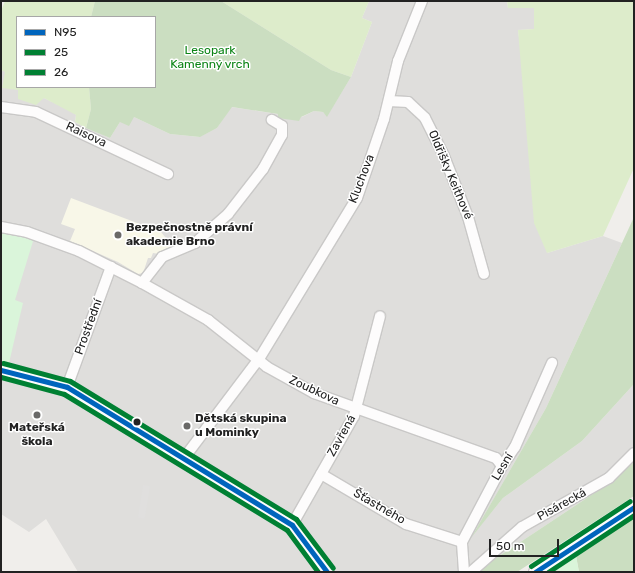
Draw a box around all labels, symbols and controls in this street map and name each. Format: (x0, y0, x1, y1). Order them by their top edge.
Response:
legend (16, 16, 156, 88)
text: N95 (54, 25, 77, 39)
park label: Lesopark Kamenný vrch (170, 44, 250, 72)
text: 25 (54, 45, 68, 59)
text: 26 (54, 65, 68, 79)
street label: Raisova (63, 119, 109, 151)
street label: Oldřišky Keithové (425, 128, 475, 222)
street label: Kluchova (346, 153, 378, 205)
place label: Bezpečnostně právní akademie Brno (126, 221, 253, 249)
marker: Bezpečnostně právní akademie Brno (113, 230, 123, 240)
street label: Prostřední (72, 297, 106, 357)
street label: Zoubkova (287, 373, 341, 409)
marker: Mateřská škola (32, 410, 42, 420)
place label: Dětská skupina u Mominky (195, 412, 287, 440)
street label: Zavřená (325, 413, 359, 459)
unlabelled marker (132, 417, 142, 427)
place label: Mateřská škola (9, 421, 65, 449)
marker: Dětská skupina u Mominky (182, 421, 192, 431)
street label: Lesní (489, 451, 517, 483)
street label: Šťastného (350, 486, 408, 528)
street label: Pisárecká (535, 486, 589, 524)
scale bar (491, 531, 561, 557)
text: 50 m (496, 539, 524, 553)

